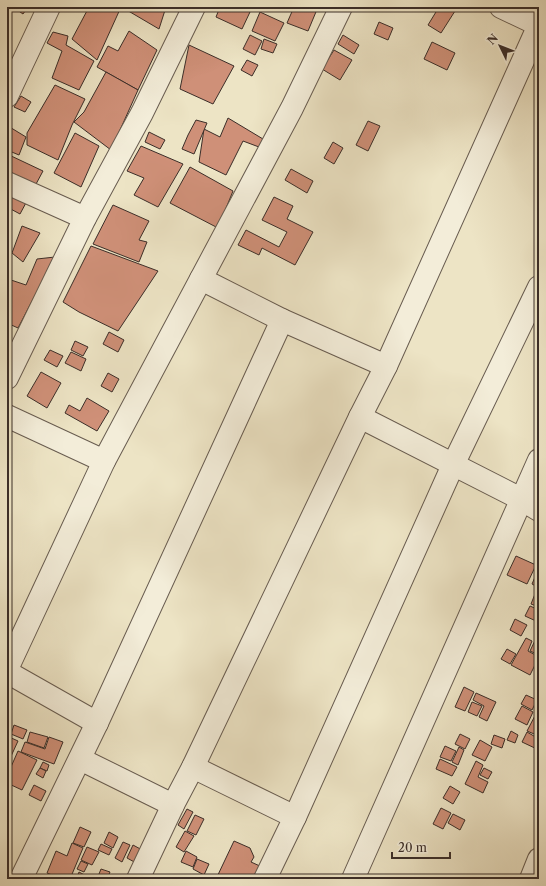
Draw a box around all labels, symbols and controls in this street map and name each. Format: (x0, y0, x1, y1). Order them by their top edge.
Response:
north arrow (480, 26, 520, 66)
text: N (484, 31, 501, 47)
scale bar (392, 834, 450, 860)
text: 20 m (398, 840, 427, 855)

